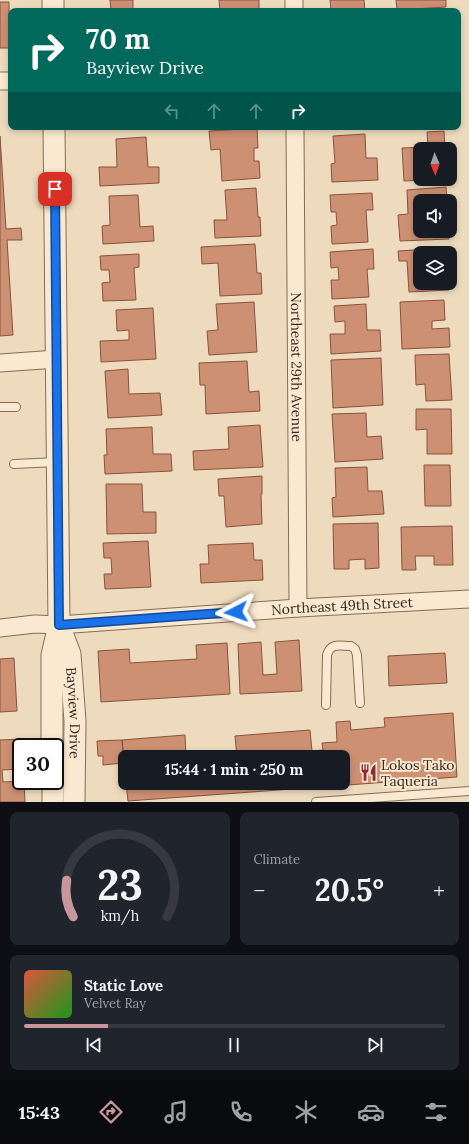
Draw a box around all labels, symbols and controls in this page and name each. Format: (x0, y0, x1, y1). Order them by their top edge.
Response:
text: 70 m (86, 21, 150, 57)
icon: right (20, 24, 72, 76)
text: Bayview Drive (86, 56, 204, 79)
icon: left (161, 100, 183, 122)
icon: ahead (203, 100, 225, 122)
icon: ahead (245, 100, 267, 122)
icon: right (287, 100, 309, 122)
north arrow (413, 142, 457, 186)
map controls (413, 142, 457, 290)
pin (38, 172, 72, 206)
icon: arrive (44, 178, 66, 200)
button: sound (413, 194, 457, 238)
button: layers (413, 246, 457, 290)
street label: Northeast 29th Avenue (287, 292, 306, 442)
position arrow (215, 591, 257, 633)
street label: Northeast 49th Street (271, 593, 414, 619)
street label: Bayview Drive (62, 666, 84, 759)
speed limit sign: 30 (12, 738, 64, 790)
place label: Lokos Tako Taqueria (381, 756, 455, 790)
text: 15:44 · 1 min · 250 m (165, 760, 303, 779)
restaurant icon: Lokos Tako Taqueria (358, 763, 378, 783)
text: Climate (254, 851, 300, 868)
text: 23 (97, 857, 142, 910)
text: 20.5° (315, 871, 384, 909)
text: − (254, 876, 265, 904)
text: + (433, 876, 445, 904)
text: km/h (100, 906, 139, 925)
text: Static Love (84, 976, 163, 995)
text: Velvet Ray (84, 995, 146, 1012)
icon: previous (83, 1034, 105, 1056)
icon: pause (223, 1034, 245, 1056)
icon: next (364, 1034, 386, 1056)
icon: directions (97, 1098, 125, 1126)
icon: music (162, 1098, 190, 1126)
icon: phone (227, 1098, 255, 1126)
icon: climate (292, 1098, 320, 1126)
icon: car (357, 1098, 385, 1126)
icon: filters (422, 1098, 450, 1126)
text: 15:43 (19, 1101, 60, 1124)

